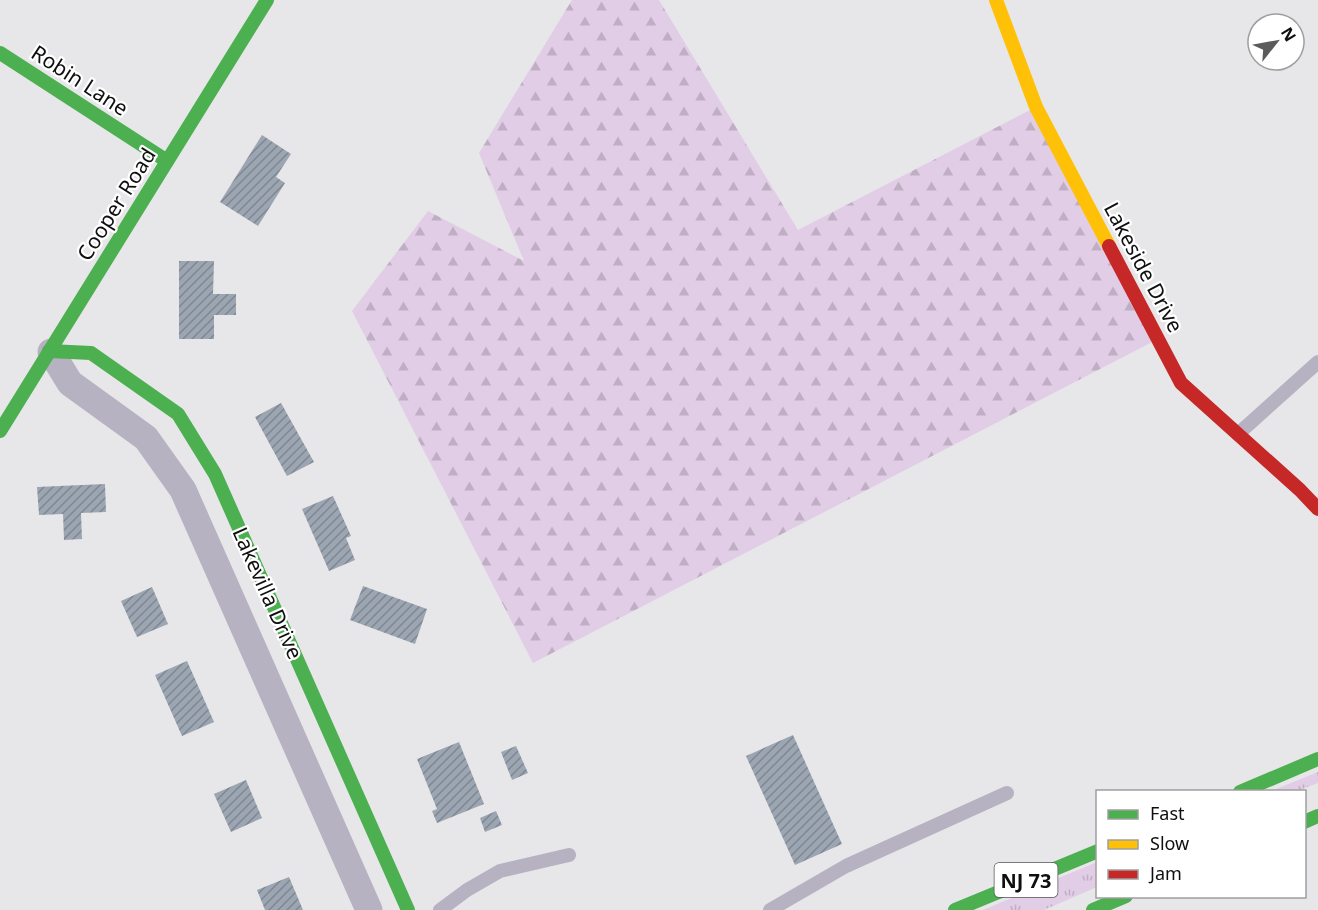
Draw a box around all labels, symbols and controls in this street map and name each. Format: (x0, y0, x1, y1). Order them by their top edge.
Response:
north arrow (1246, 12, 1306, 72)
text: N (1276, 23, 1302, 46)
street label: Robin Lane (26, 38, 134, 122)
street label: Cooper Road (70, 142, 162, 266)
street label: Lakeside Drive (1098, 197, 1190, 337)
street label: Lakevilla Drive (226, 523, 310, 663)
legend (1096, 790, 1306, 898)
text: Fast (1150, 801, 1185, 825)
text: Slow (1150, 831, 1189, 855)
text: Jam (1148, 861, 1182, 885)
road number: NJ 73 (994, 863, 1058, 897)

